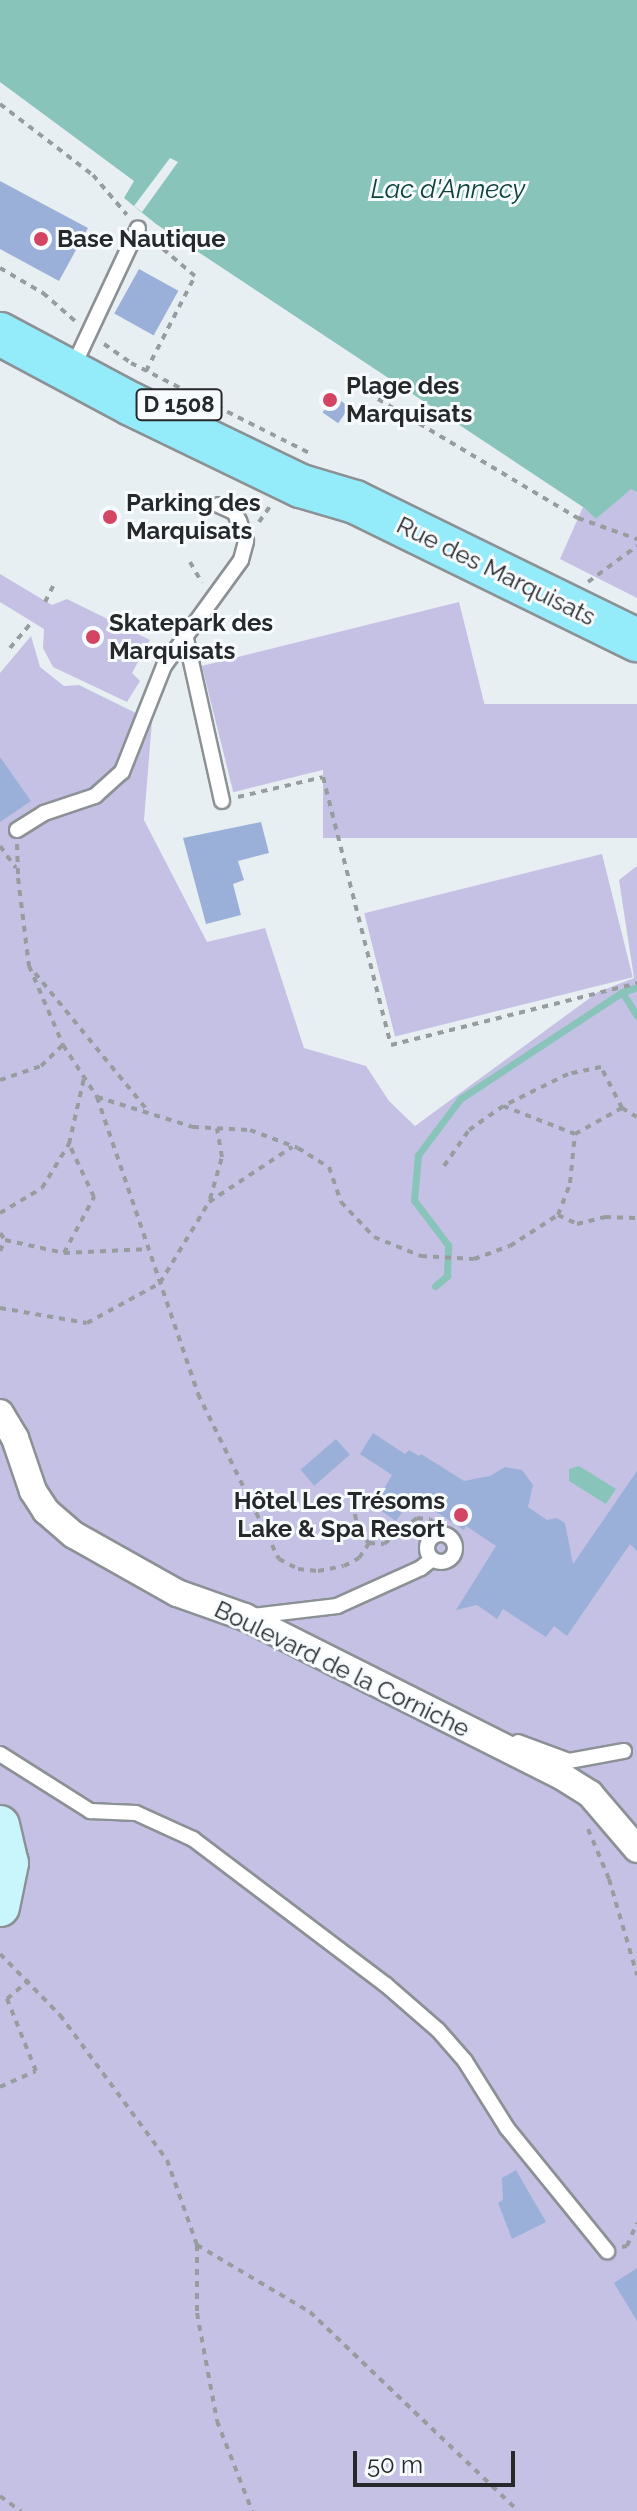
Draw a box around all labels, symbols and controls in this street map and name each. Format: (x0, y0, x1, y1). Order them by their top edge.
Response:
water label: Lac d'Annecy (371, 174, 525, 206)
place label: Base Nautique (57, 225, 226, 253)
marker: Base Nautique (32, 230, 50, 248)
place label: Plage des Marquisats (346, 372, 472, 428)
road number: D 1508 (135, 387, 223, 423)
marker: Plage des Marquisats (321, 391, 339, 409)
place label: Parking des Marquisats (126, 489, 261, 545)
marker: Parking des Marquisats (101, 508, 119, 526)
street label: Rue des Marquisats (392, 510, 600, 632)
place label: Skatepark des Marquisats (109, 609, 273, 665)
marker: Skatepark des Marquisats (84, 628, 102, 646)
place label: Hôtel Les Trésoms Lake & Spa Resort (233, 1487, 445, 1543)
marker: Hôtel Les Trésoms Lake & Spa Resort (452, 1506, 470, 1524)
street label: Boulevard de la Corniche (210, 1595, 474, 1743)
scale bar (357, 2435, 519, 2485)
text: 50 m (367, 2450, 423, 2479)

